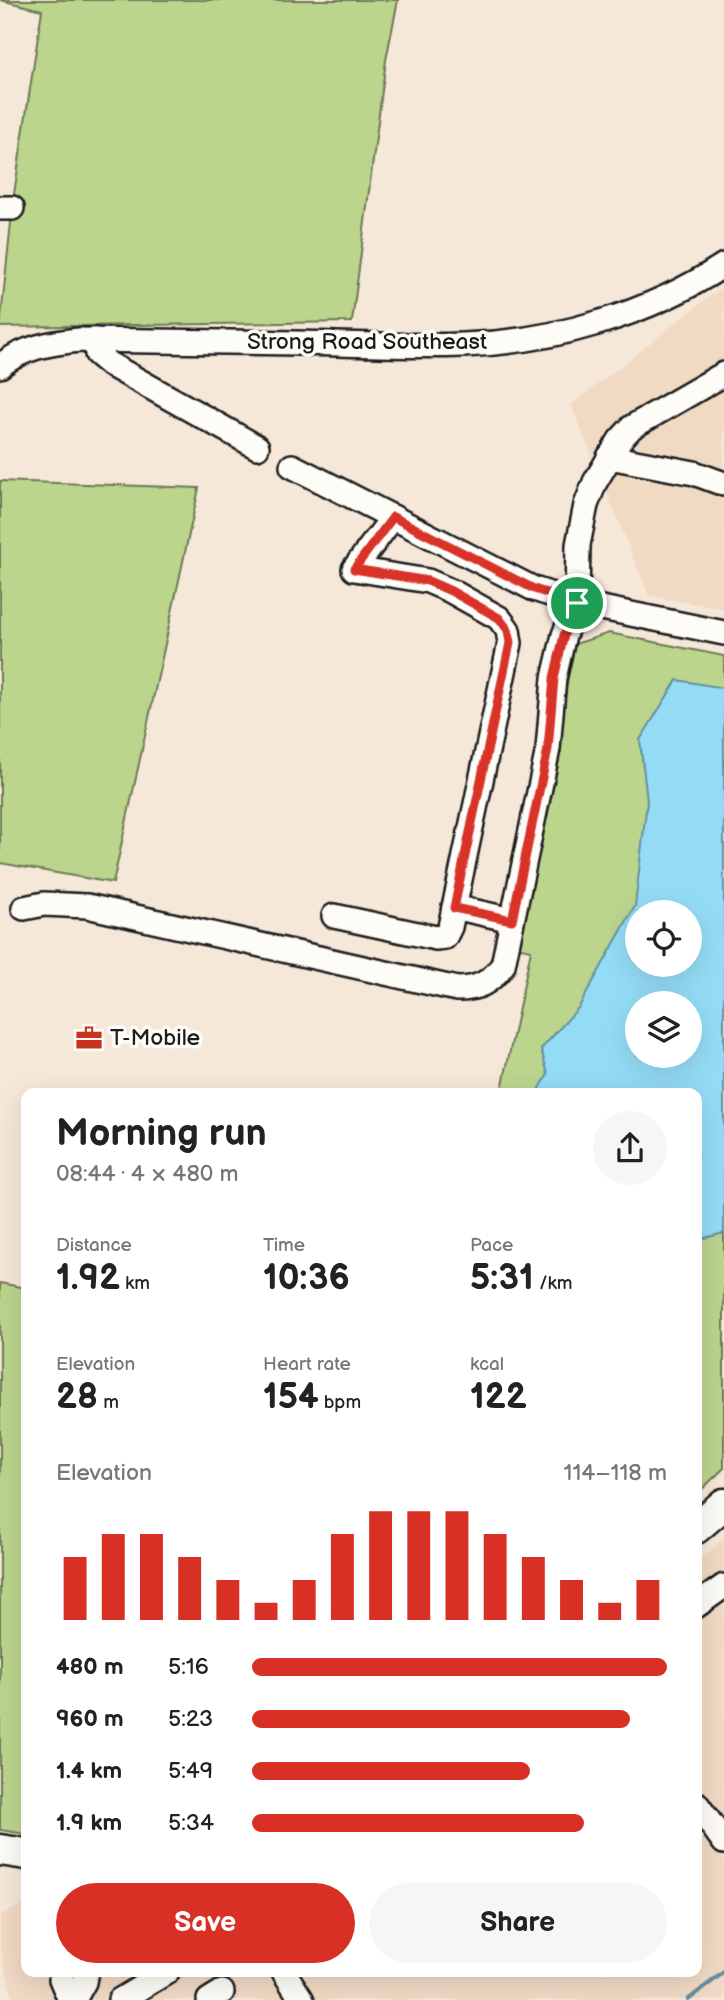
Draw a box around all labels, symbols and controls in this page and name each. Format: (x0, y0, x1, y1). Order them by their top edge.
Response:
street label: Strong Road Southeast (247, 328, 487, 356)
pin (547, 573, 607, 633)
icon: arrive (558, 584, 596, 622)
map controls (625, 900, 702, 1068)
button: locate (625, 900, 702, 977)
button: layers (625, 991, 702, 1068)
office icon: T-Mobile (74, 1023, 104, 1053)
place label: T-Mobile (110, 1024, 200, 1052)
text: Morning run (56, 1111, 267, 1156)
button: share (593, 1111, 667, 1185)
text: 08:44 · 4 × 480 m (56, 1160, 239, 1188)
text: Distance (56, 1234, 132, 1257)
text: Time (263, 1234, 305, 1257)
text: Pace (470, 1234, 513, 1257)
text: 1.92 (56, 1257, 120, 1300)
text: 10:36 (263, 1257, 350, 1300)
text: 5:31 (470, 1257, 534, 1300)
text: km (120, 1272, 150, 1295)
text: /km (534, 1272, 573, 1295)
text: Elevation (56, 1353, 135, 1376)
text: Heart rate (263, 1353, 351, 1376)
text: kcal (470, 1353, 504, 1376)
text: 28 (56, 1376, 98, 1419)
text: 154 (263, 1376, 319, 1419)
text: 122 (470, 1376, 527, 1419)
text: m (98, 1391, 119, 1414)
text: bpm (319, 1391, 361, 1414)
text: Elevation (56, 1459, 152, 1487)
text: 114–118 m (564, 1459, 667, 1487)
text: 480 m (56, 1653, 124, 1681)
text: 5:16 (168, 1653, 209, 1681)
text: 960 m (56, 1705, 124, 1733)
text: 5:23 (168, 1705, 213, 1733)
text: 1.4 km (56, 1757, 122, 1785)
text: 5:49 (168, 1757, 213, 1785)
text: 1.9 km (56, 1809, 122, 1837)
text: 5:34 (168, 1809, 214, 1837)
button: Save (56, 1883, 355, 1963)
button: Share (369, 1883, 667, 1963)

